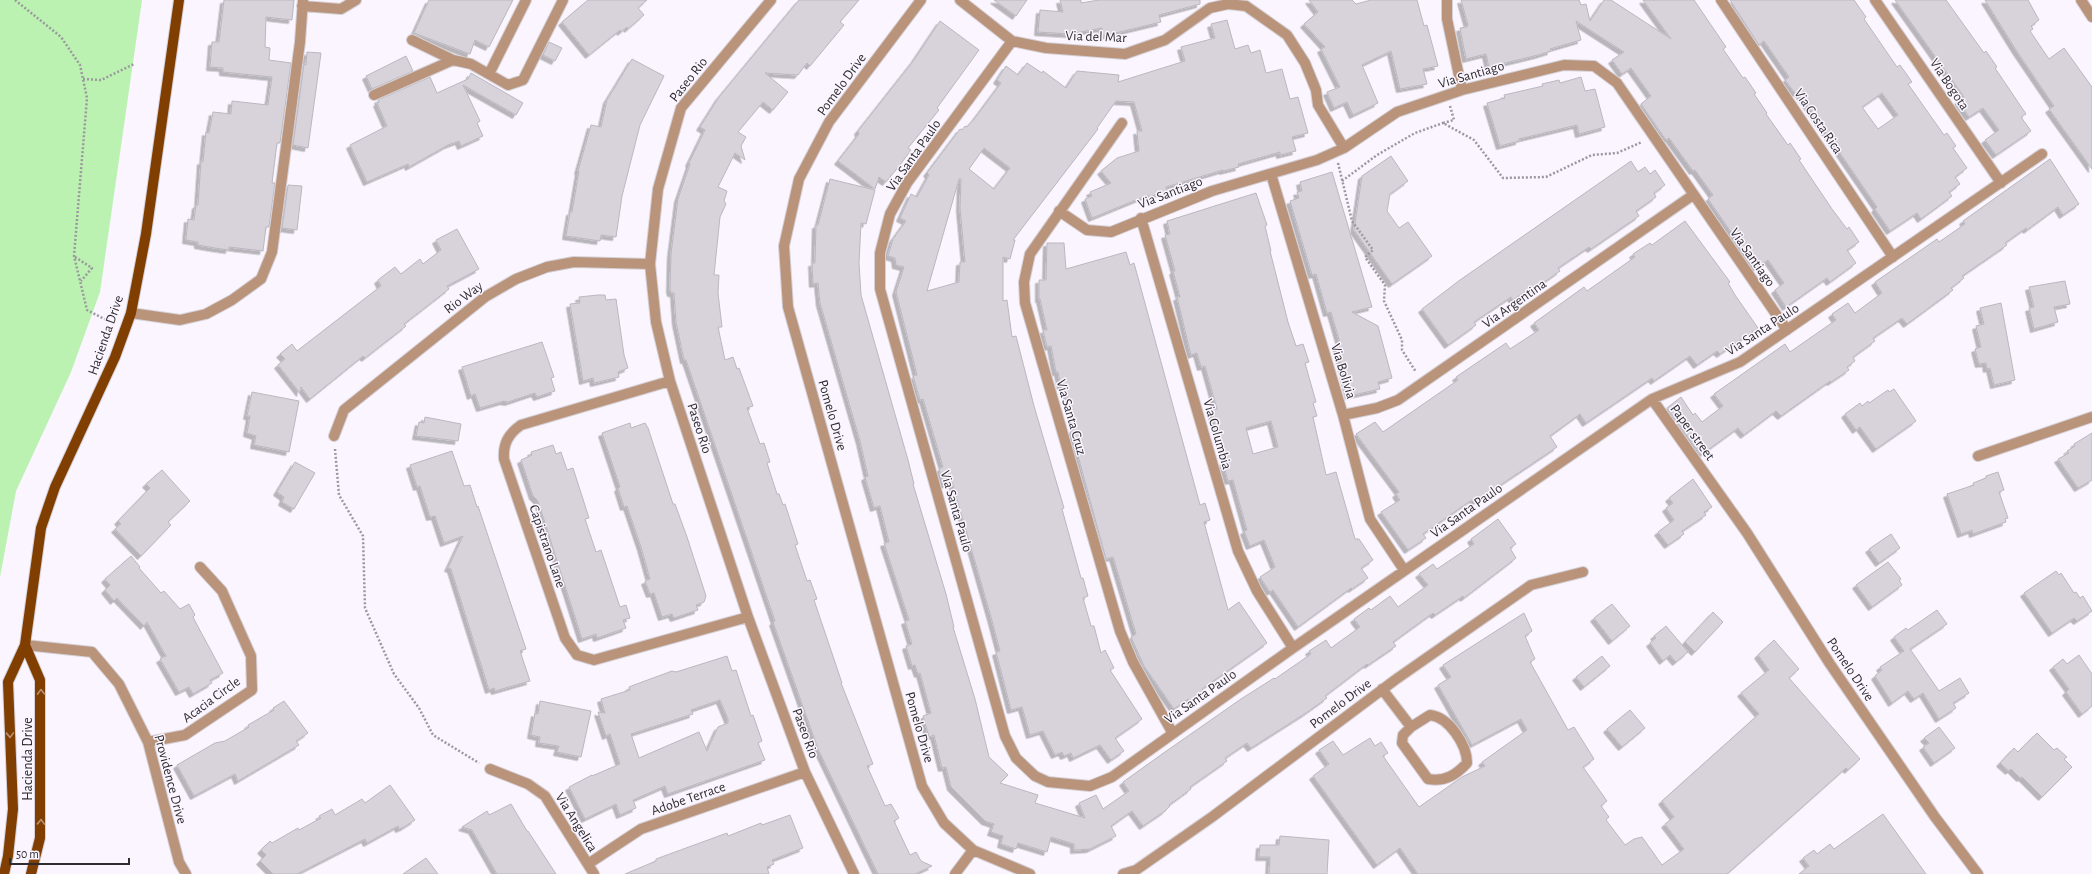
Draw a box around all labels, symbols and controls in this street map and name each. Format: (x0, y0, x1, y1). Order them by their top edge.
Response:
street label: Via del Mar (1065, 29, 1127, 45)
street label: Pomelo Drive (815, 51, 869, 118)
street label: Paseo Rio (667, 55, 710, 105)
street label: Via Bogota (1927, 56, 1972, 113)
street label: Via Santiago (1437, 59, 1506, 91)
street label: Via Costa Rica (1791, 86, 1845, 157)
street label: Via Santa Paulo (884, 117, 944, 194)
street label: Via Santiago (1136, 174, 1205, 212)
street label: Via Santiago (1727, 226, 1777, 290)
street label: Via Argentina (1480, 276, 1550, 331)
street label: Rio Way (442, 279, 486, 317)
street label: Hacienda Drive (86, 294, 126, 377)
street label: Via Santa Paulo (1723, 301, 1802, 359)
street label: Via Bolivia (1328, 342, 1358, 401)
street label: Pomelo Drive (815, 378, 849, 452)
street label: Via Santa Cruz (1054, 378, 1089, 457)
street label: Via Columbia (1200, 397, 1234, 472)
street label: Paseo Rio (684, 401, 714, 455)
street label: Paper street (1667, 402, 1717, 464)
street label: Via Santa Paulo (938, 469, 974, 554)
street label: Via Santa Paulo (1428, 481, 1505, 541)
street label: Capistrano Lane (526, 503, 568, 590)
street label: Pomelo Drive (1824, 635, 1876, 704)
street label: Via Santa Paulo (1162, 667, 1239, 727)
street label: Acacia Circle (180, 674, 243, 725)
street label: Pomelo Drive (1307, 676, 1374, 731)
one-way arrow (36, 689, 45, 695)
street label: Pomelo Drive (902, 690, 936, 764)
street label: Paseo Rio (790, 706, 821, 760)
street label: Hacienda Drive (21, 717, 35, 801)
one-way arrow (6, 732, 15, 738)
street label: Providence Drive (151, 733, 189, 825)
street label: Adobe Terrace (649, 780, 727, 818)
street label: Via Angelica (552, 790, 600, 855)
one-way arrow (37, 819, 45, 825)
scale bar (10, 840, 129, 866)
text: 50 m (16, 848, 39, 860)

